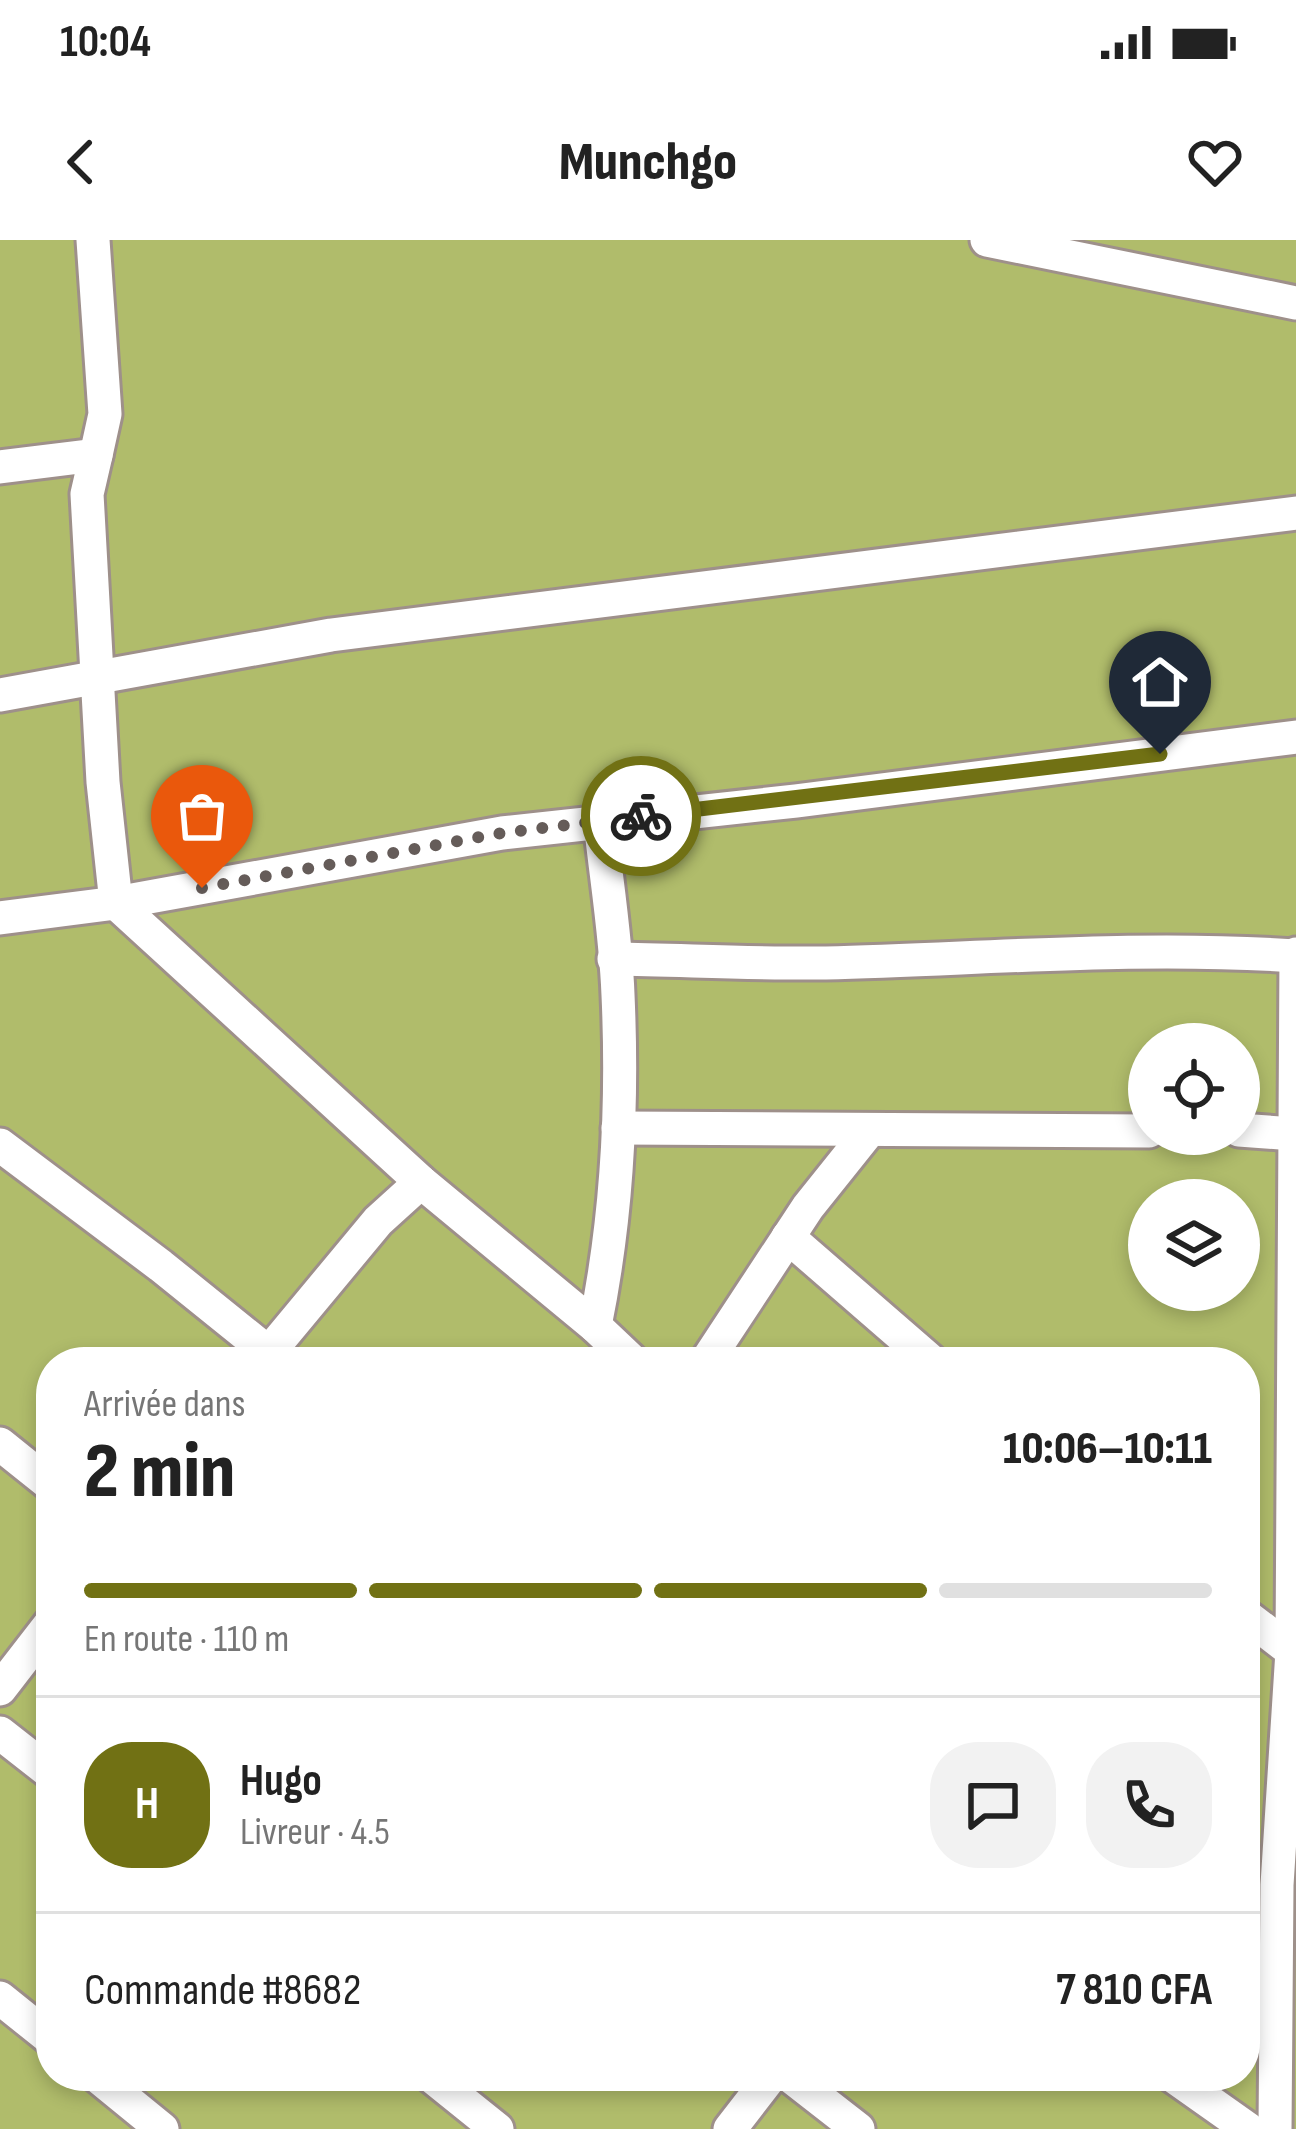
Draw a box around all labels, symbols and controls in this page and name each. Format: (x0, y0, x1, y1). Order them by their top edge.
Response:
text: 10:04 (60, 15, 151, 70)
icon: back (48, 129, 114, 195)
icon: heart (1182, 129, 1248, 195)
text: Munchgo (559, 130, 737, 195)
pin (1109, 631, 1211, 754)
icon: home (1127, 649, 1193, 715)
courier (581, 756, 701, 876)
pin (151, 765, 253, 888)
icon: bag (169, 783, 235, 849)
icon: bike (608, 783, 674, 849)
map controls (1128, 1023, 1260, 1311)
button: locate (1128, 1023, 1260, 1155)
button: layers (1128, 1179, 1260, 1311)
text: Arrivée dans (84, 1381, 245, 1428)
text: 10:06–10:11 (1003, 1422, 1212, 1477)
text: 2 min (84, 1426, 235, 1519)
text: En route · 110 m (84, 1616, 289, 1663)
button: chat (930, 1742, 1056, 1868)
button: phone (1086, 1742, 1212, 1868)
text: Hugo (240, 1754, 322, 1809)
text: H (135, 1777, 159, 1832)
text: Livreur · 4.5 (240, 1809, 390, 1856)
text: Commande #8682 (84, 1963, 361, 2018)
text: 7 810 CFA (1056, 1963, 1212, 2018)

